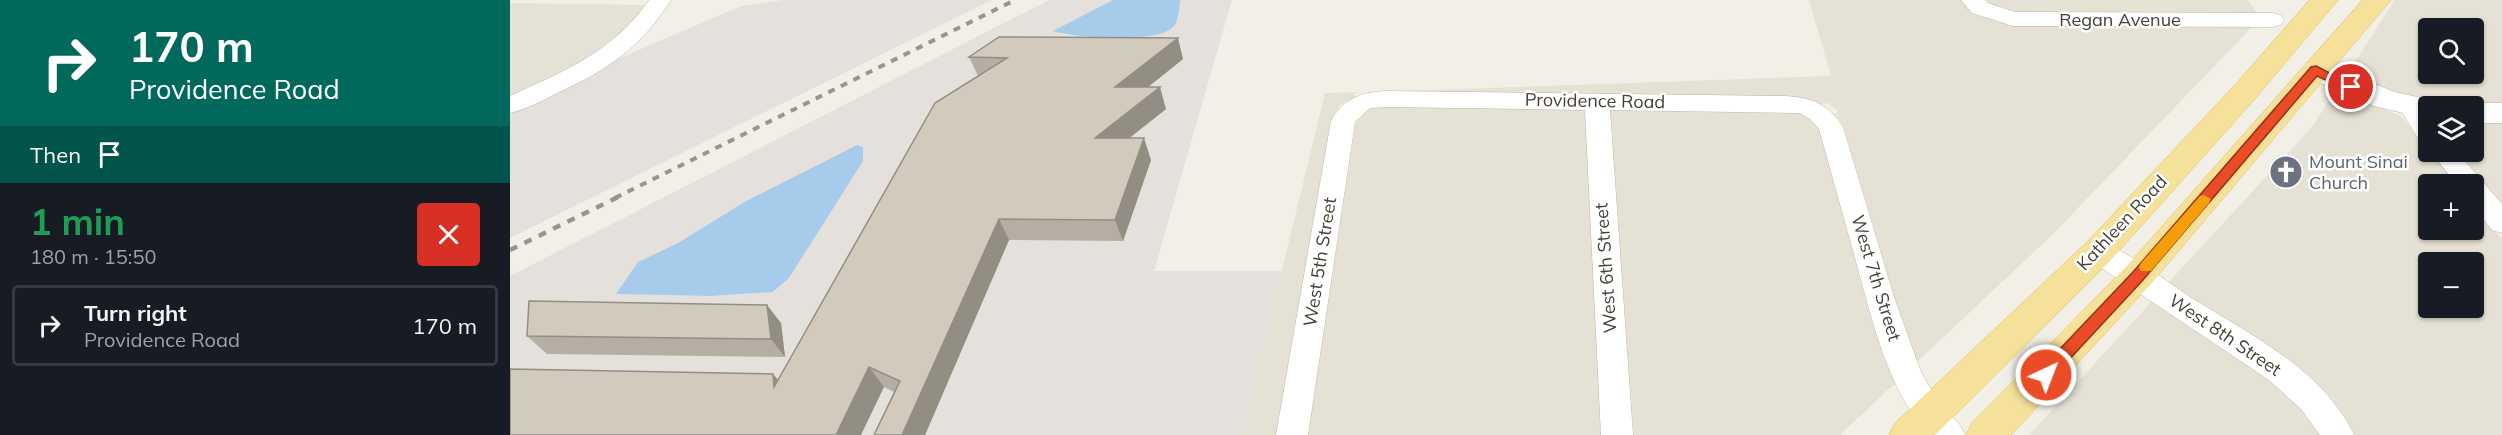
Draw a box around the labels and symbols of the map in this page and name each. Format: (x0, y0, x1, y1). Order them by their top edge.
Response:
street label: Regan Avenue (2059, 8, 2181, 31)
pin (2325, 61, 2376, 112)
street label: Providence Road (1525, 88, 1665, 113)
place label: Mount Sinai Church (2309, 150, 2408, 194)
church icon: Mount Sinai Church (2268, 154, 2304, 190)
street label: Kathleen Road (2072, 170, 2172, 275)
street label: West 5th Street (1298, 196, 1341, 328)
street label: West 6th Street (1589, 202, 1622, 334)
street label: West 7th Street (1846, 212, 1907, 344)
street label: West 8th Street (2165, 289, 2286, 381)
position arrow (2014, 343, 2078, 407)

